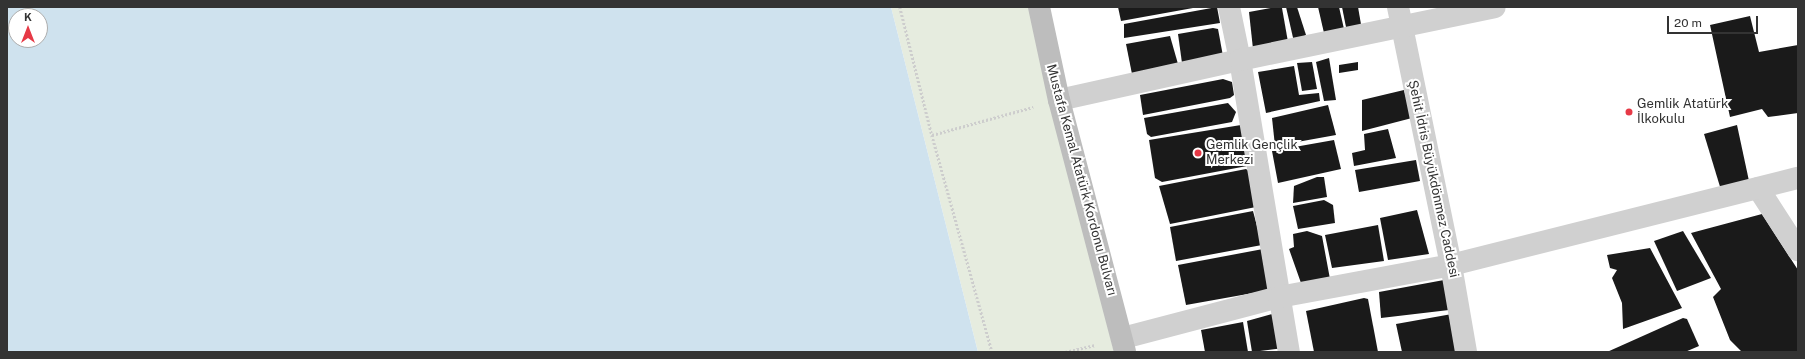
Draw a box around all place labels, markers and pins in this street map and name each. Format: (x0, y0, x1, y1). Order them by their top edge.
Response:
place label: Gemlik Atatürk İlkokulu (1637, 97, 1728, 128)
marker: Gemlik Atatürk İlkokulu (1624, 107, 1634, 117)
place label: Gemlik Gençlik Merkezi (1206, 138, 1298, 169)
marker: Gemlik Gençlik Merkezi (1193, 148, 1203, 158)

